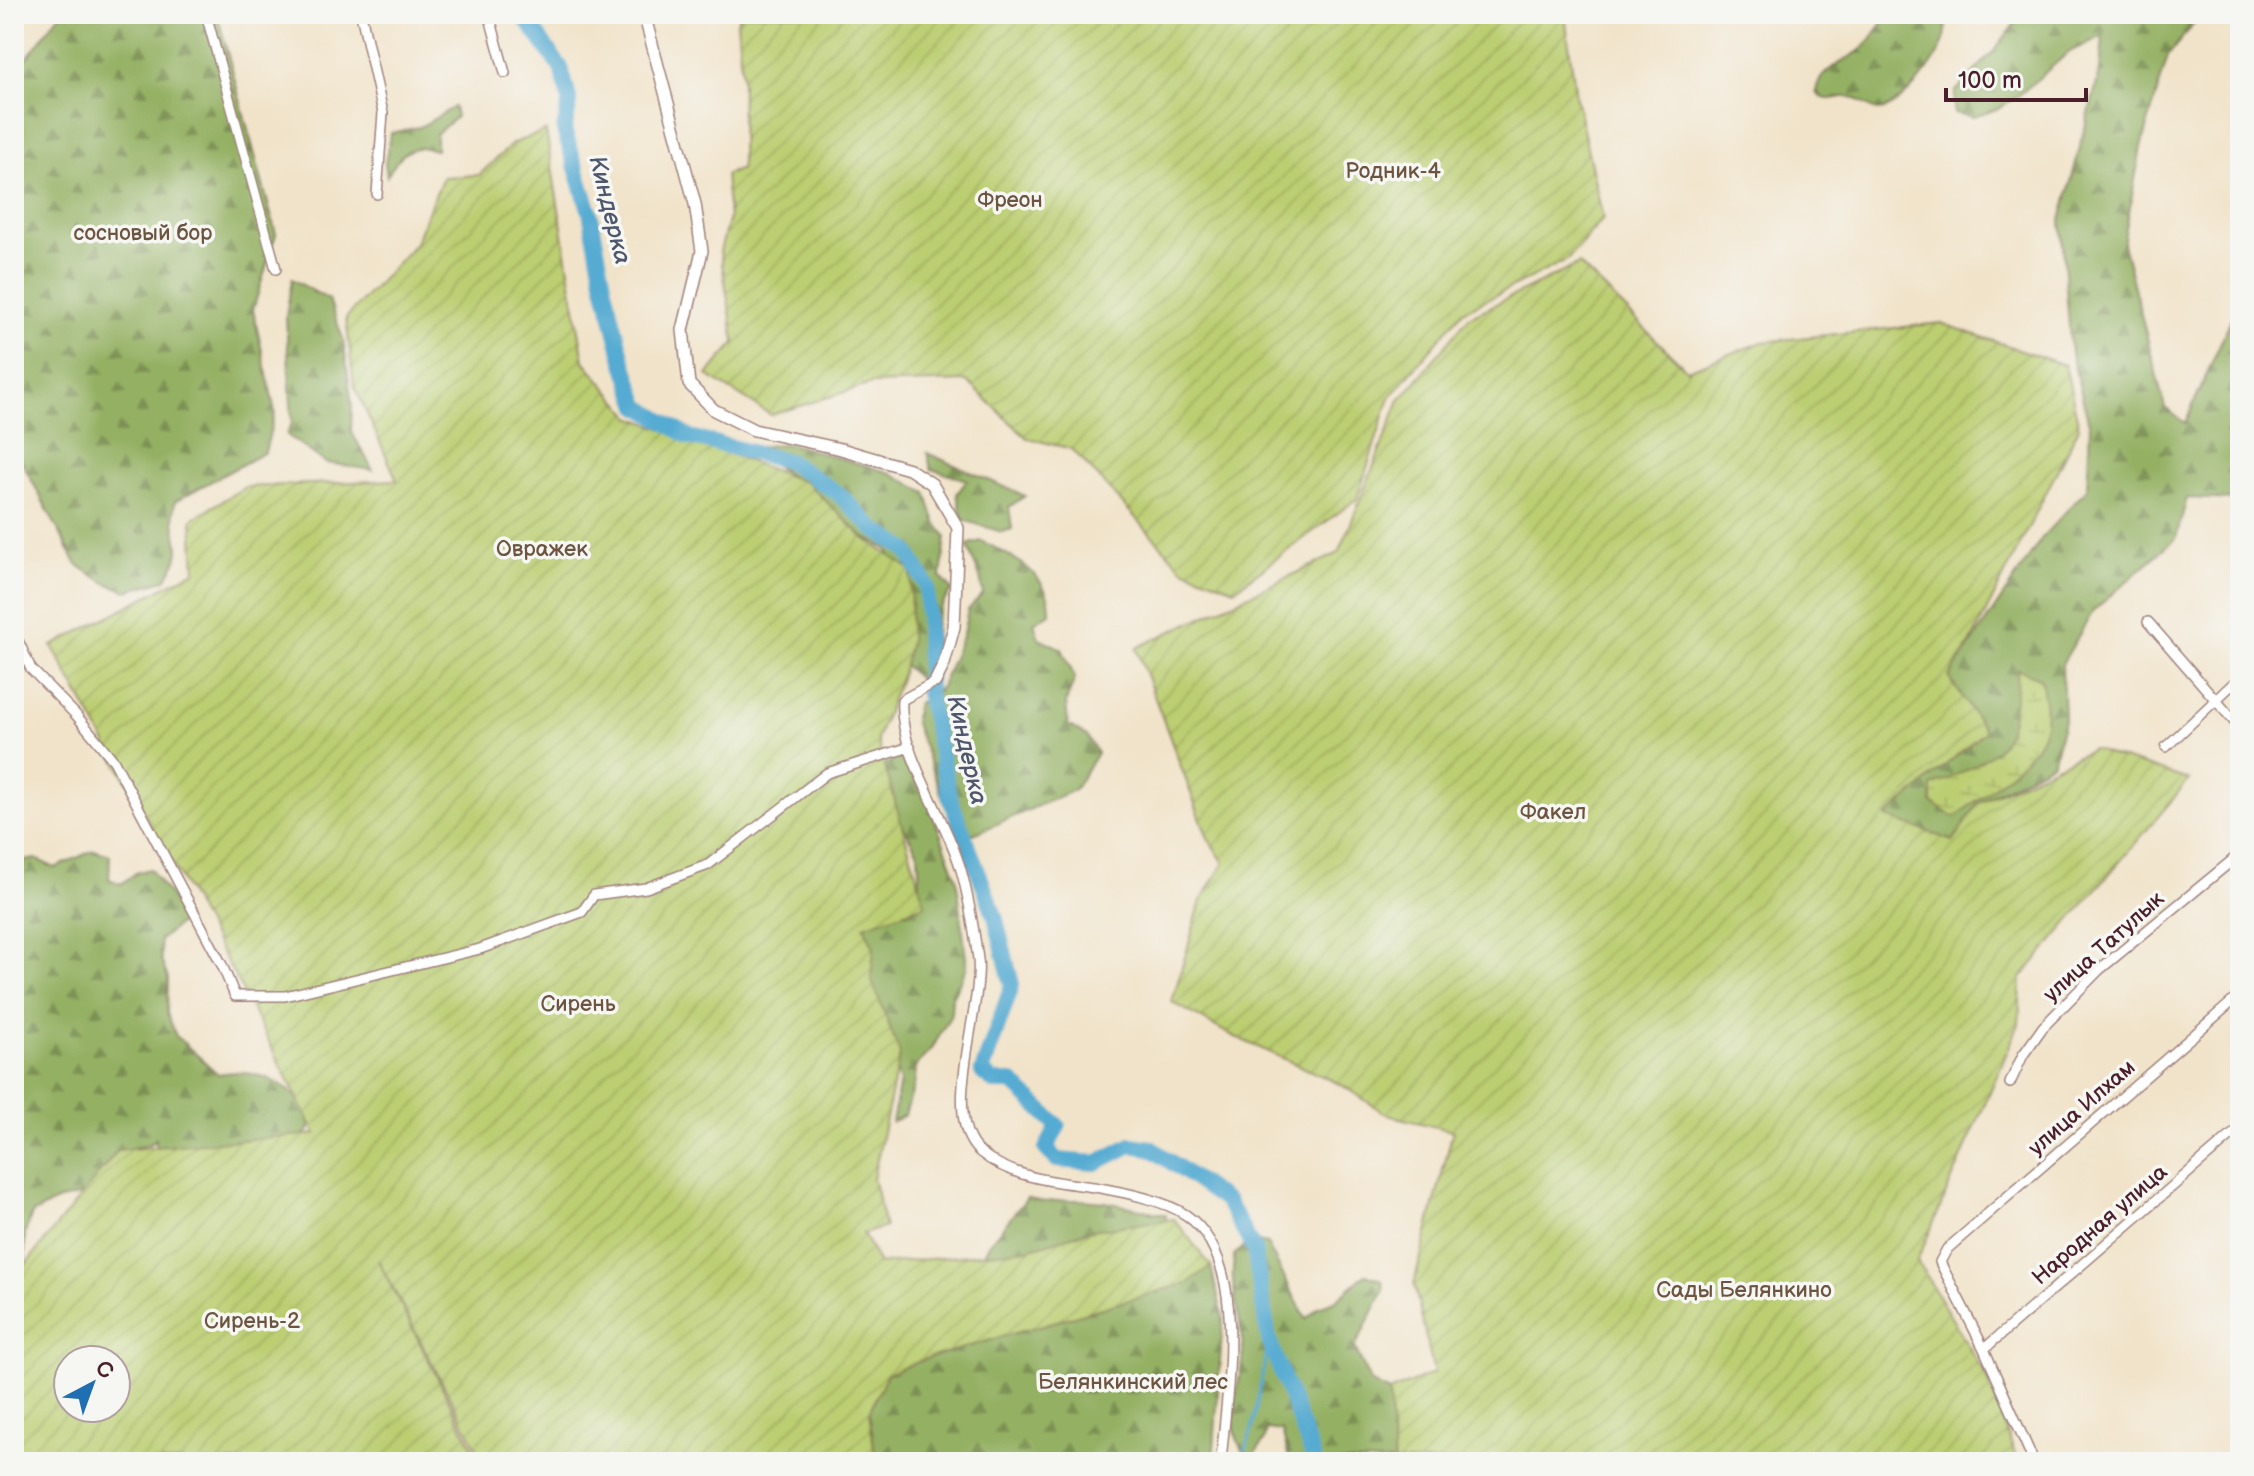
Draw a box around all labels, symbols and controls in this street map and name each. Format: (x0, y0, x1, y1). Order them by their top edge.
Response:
scale bar (1946, 52, 2086, 102)
text: 100 m (1958, 66, 2022, 95)
water label: Киндерка (583, 153, 637, 267)
park label: Родник-4 (1345, 158, 1442, 185)
park label: Фреон (977, 187, 1043, 214)
park label: сосновый бор (74, 220, 213, 247)
park label: Овражек (496, 536, 588, 563)
water label: Киндерка (940, 693, 994, 807)
park label: Факел (1520, 799, 1586, 826)
street label: улица Татулык (2038, 886, 2170, 1008)
park label: Сирень (540, 991, 616, 1018)
street label: улица Илхам (2023, 1054, 2141, 1162)
street label: Народная улица (2027, 1159, 2173, 1291)
park label: Сады Белянкино (1656, 1277, 1832, 1304)
park label: Сирень-2 (204, 1308, 300, 1335)
north arrow (52, 1344, 132, 1424)
text: С (90, 1355, 119, 1385)
park label: Белянкинский лес (1038, 1369, 1228, 1396)

